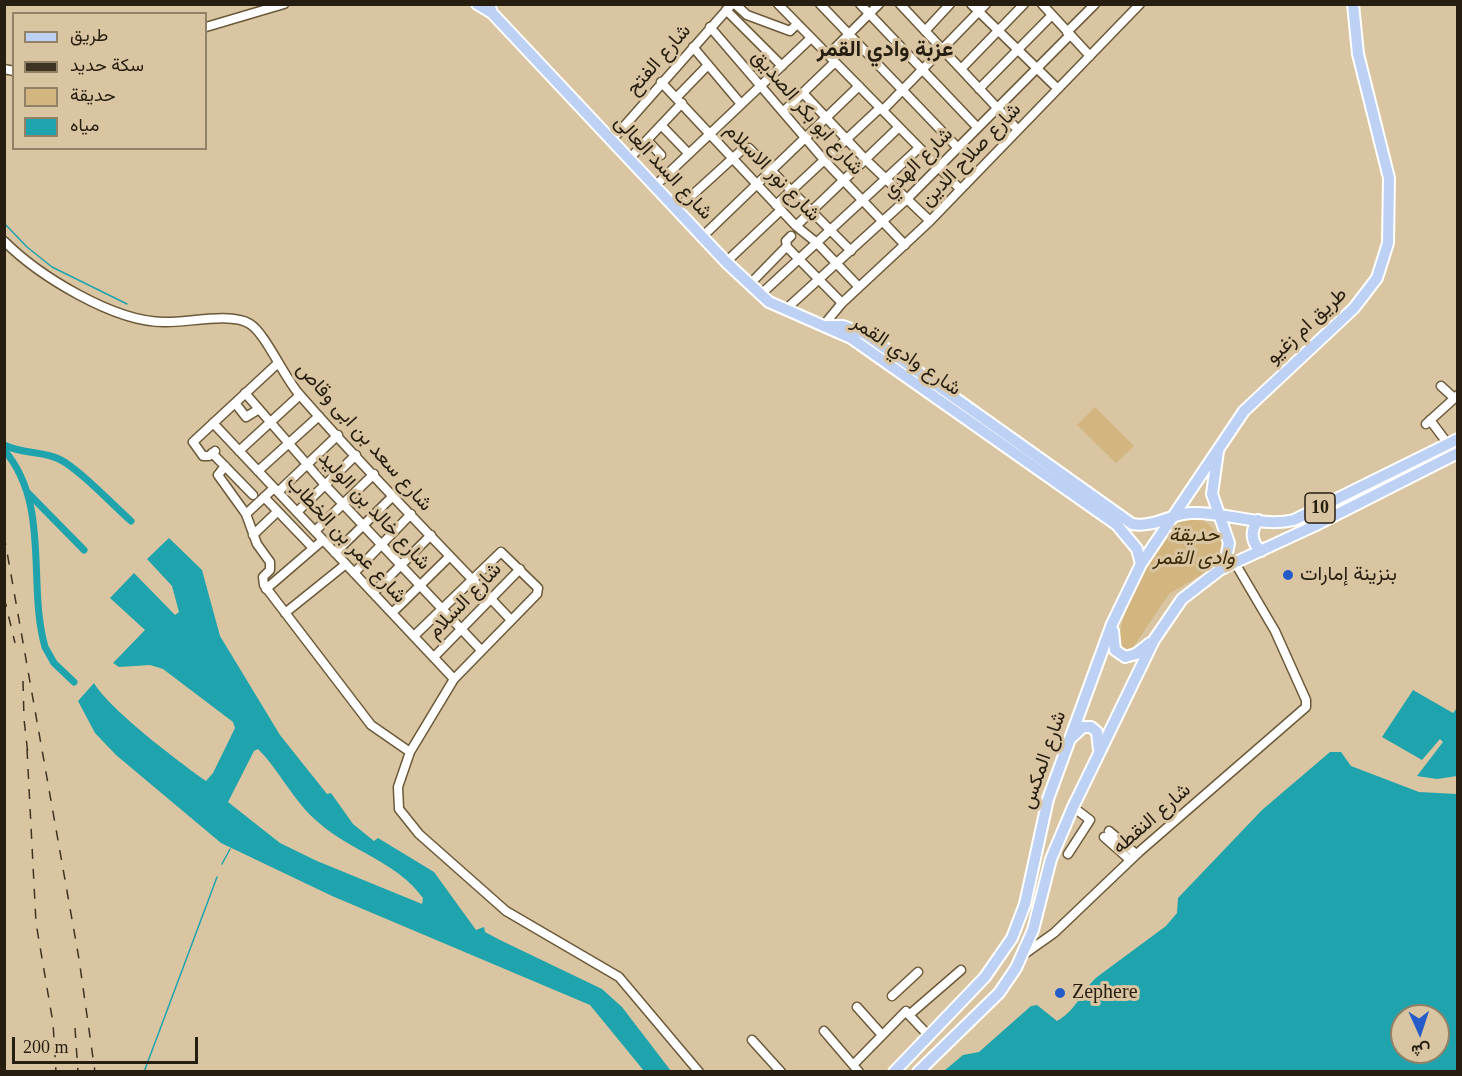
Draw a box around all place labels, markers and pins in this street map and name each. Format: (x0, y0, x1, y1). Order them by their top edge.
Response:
place label: بنزينة إمارات (1300, 563, 1397, 587)
marker: بنزينة إمارات (1281, 568, 1295, 582)
place label: Zephere (1072, 981, 1138, 1005)
marker: Zephere (1053, 986, 1067, 1000)

